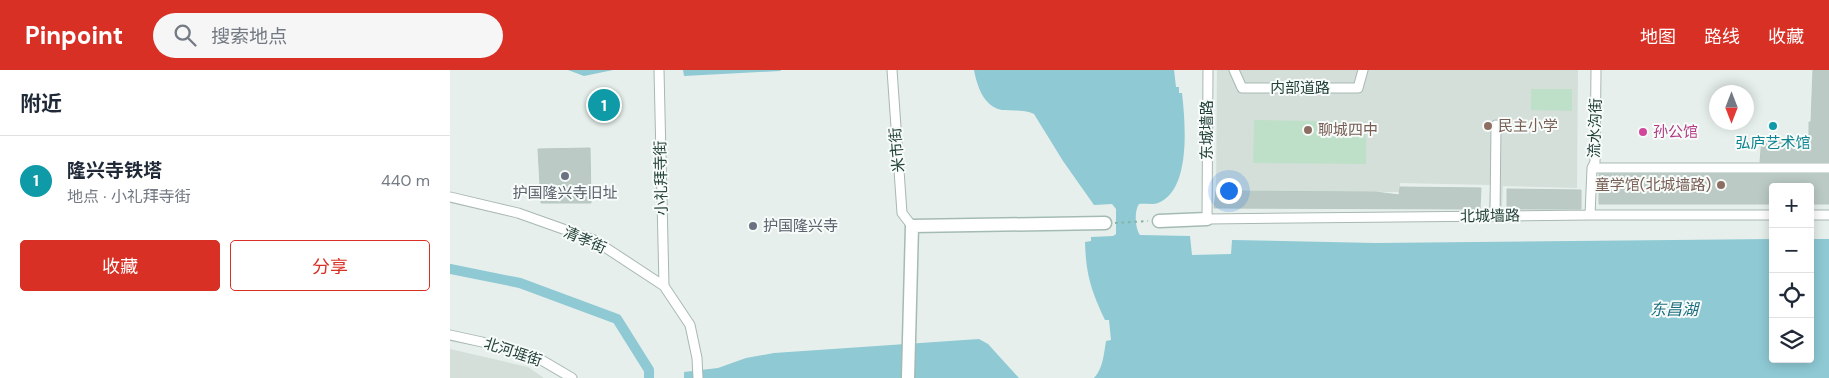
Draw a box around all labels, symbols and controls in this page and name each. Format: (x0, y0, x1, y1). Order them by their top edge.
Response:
search box (153, 13, 503, 58)
text: Pinpoint (25, 20, 123, 51)
icon: search (171, 21, 199, 49)
text: 搜索地点 (211, 24, 287, 49)
text: 地图 (1640, 25, 1676, 49)
text: 路线 (1704, 25, 1740, 49)
text: 收藏 (1768, 25, 1804, 49)
street label: 内部道路 (1270, 78, 1330, 98)
north arrow (1709, 85, 1754, 130)
pin: 1 (588, 86, 620, 124)
text: 附近 (20, 90, 62, 118)
street label: 流水沟街 (1584, 98, 1606, 158)
street label: 东城墙路 (1197, 100, 1217, 160)
place label: 民主小学 (1498, 116, 1558, 136)
place label: 聊城四中 (1318, 120, 1378, 140)
marker: 民主小学 (1482, 120, 1494, 132)
marker: 弘庐艺术馆 (1767, 120, 1779, 132)
place label: 孙公馆 (1653, 122, 1698, 142)
marker: 聊城四中 (1302, 124, 1314, 136)
marker: 孙公馆 (1637, 126, 1649, 138)
street label: 米市街 (885, 127, 909, 173)
place label: 弘庐艺术馆 (1735, 133, 1811, 153)
street label: 小礼拜寺街 (650, 140, 672, 216)
text: 隆兴寺铁塔 (67, 158, 162, 183)
text: 1 (33, 170, 39, 191)
text: 440 m (381, 170, 430, 191)
marker: 护国隆兴寺旧址 (559, 170, 571, 182)
place label: 童学馆(北城墙路) (1595, 175, 1711, 195)
your location (1216, 178, 1242, 204)
marker: 童学馆(北城墙路) (1715, 179, 1727, 191)
place label: 护国隆兴寺旧址 (512, 183, 618, 203)
map controls (1769, 183, 1814, 363)
button: + (1769, 183, 1814, 228)
text: 地点 · 小礼拜寺街 (67, 186, 191, 207)
street label: 北城墙路 (1460, 205, 1520, 227)
place label: 护国隆兴寺 (763, 216, 838, 236)
marker: 护国隆兴寺 (747, 220, 759, 232)
street label: 清孝街 (560, 222, 610, 258)
button: − (1769, 228, 1814, 273)
button: 收藏 (20, 240, 220, 291)
button: 分享 (230, 240, 430, 291)
button: locate (1769, 273, 1814, 318)
water label: 东昌湖 (1650, 299, 1701, 320)
button: layers (1769, 318, 1814, 363)
street label: 北河堐街 (481, 333, 545, 371)

